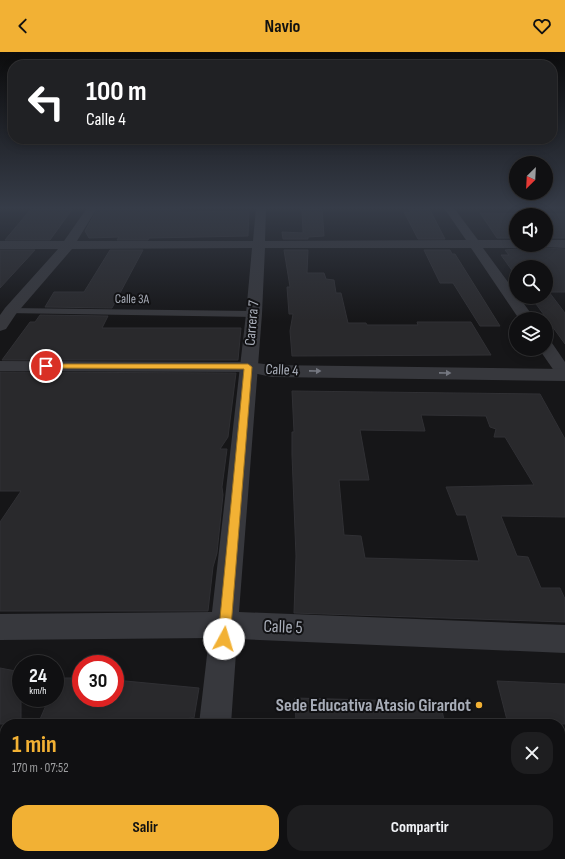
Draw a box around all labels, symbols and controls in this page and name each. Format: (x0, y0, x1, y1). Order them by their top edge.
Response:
icon: back (12, 15, 34, 37)
icon: heart (531, 15, 553, 37)
text: Navio (265, 16, 300, 37)
text: 100 m (86, 75, 147, 108)
icon: left (20, 76, 72, 128)
text: Calle 4 (86, 109, 126, 130)
north arrow (509, 156, 553, 200)
map controls (509, 156, 553, 356)
button: sound (509, 208, 553, 252)
button: search (509, 260, 553, 304)
street label: Calle 3A (115, 291, 150, 307)
street label: Carrera 7 (241, 300, 263, 346)
button: layers (509, 312, 553, 356)
pin (29, 349, 63, 383)
icon: arrive (35, 355, 57, 377)
street label: Calle 4 (265, 360, 299, 380)
one-way arrow (309, 368, 322, 374)
one-way arrow (439, 370, 452, 376)
street label: Calle 5 (263, 616, 303, 638)
position arrow (203, 618, 245, 660)
speed limit sign: 30 (72, 655, 124, 707)
text: 24 (29, 664, 47, 688)
text: km/h (29, 685, 47, 697)
place label: Sede Educativa Atasio Girardot (276, 695, 471, 716)
marker: Sede Educativa Atasio Girardot (474, 700, 484, 710)
text: 1 min (12, 730, 57, 759)
button: close (511, 732, 553, 774)
text: 170 m · 07:52 (12, 760, 69, 776)
button: Salir (12, 805, 279, 851)
button: Compartir (287, 805, 553, 851)

